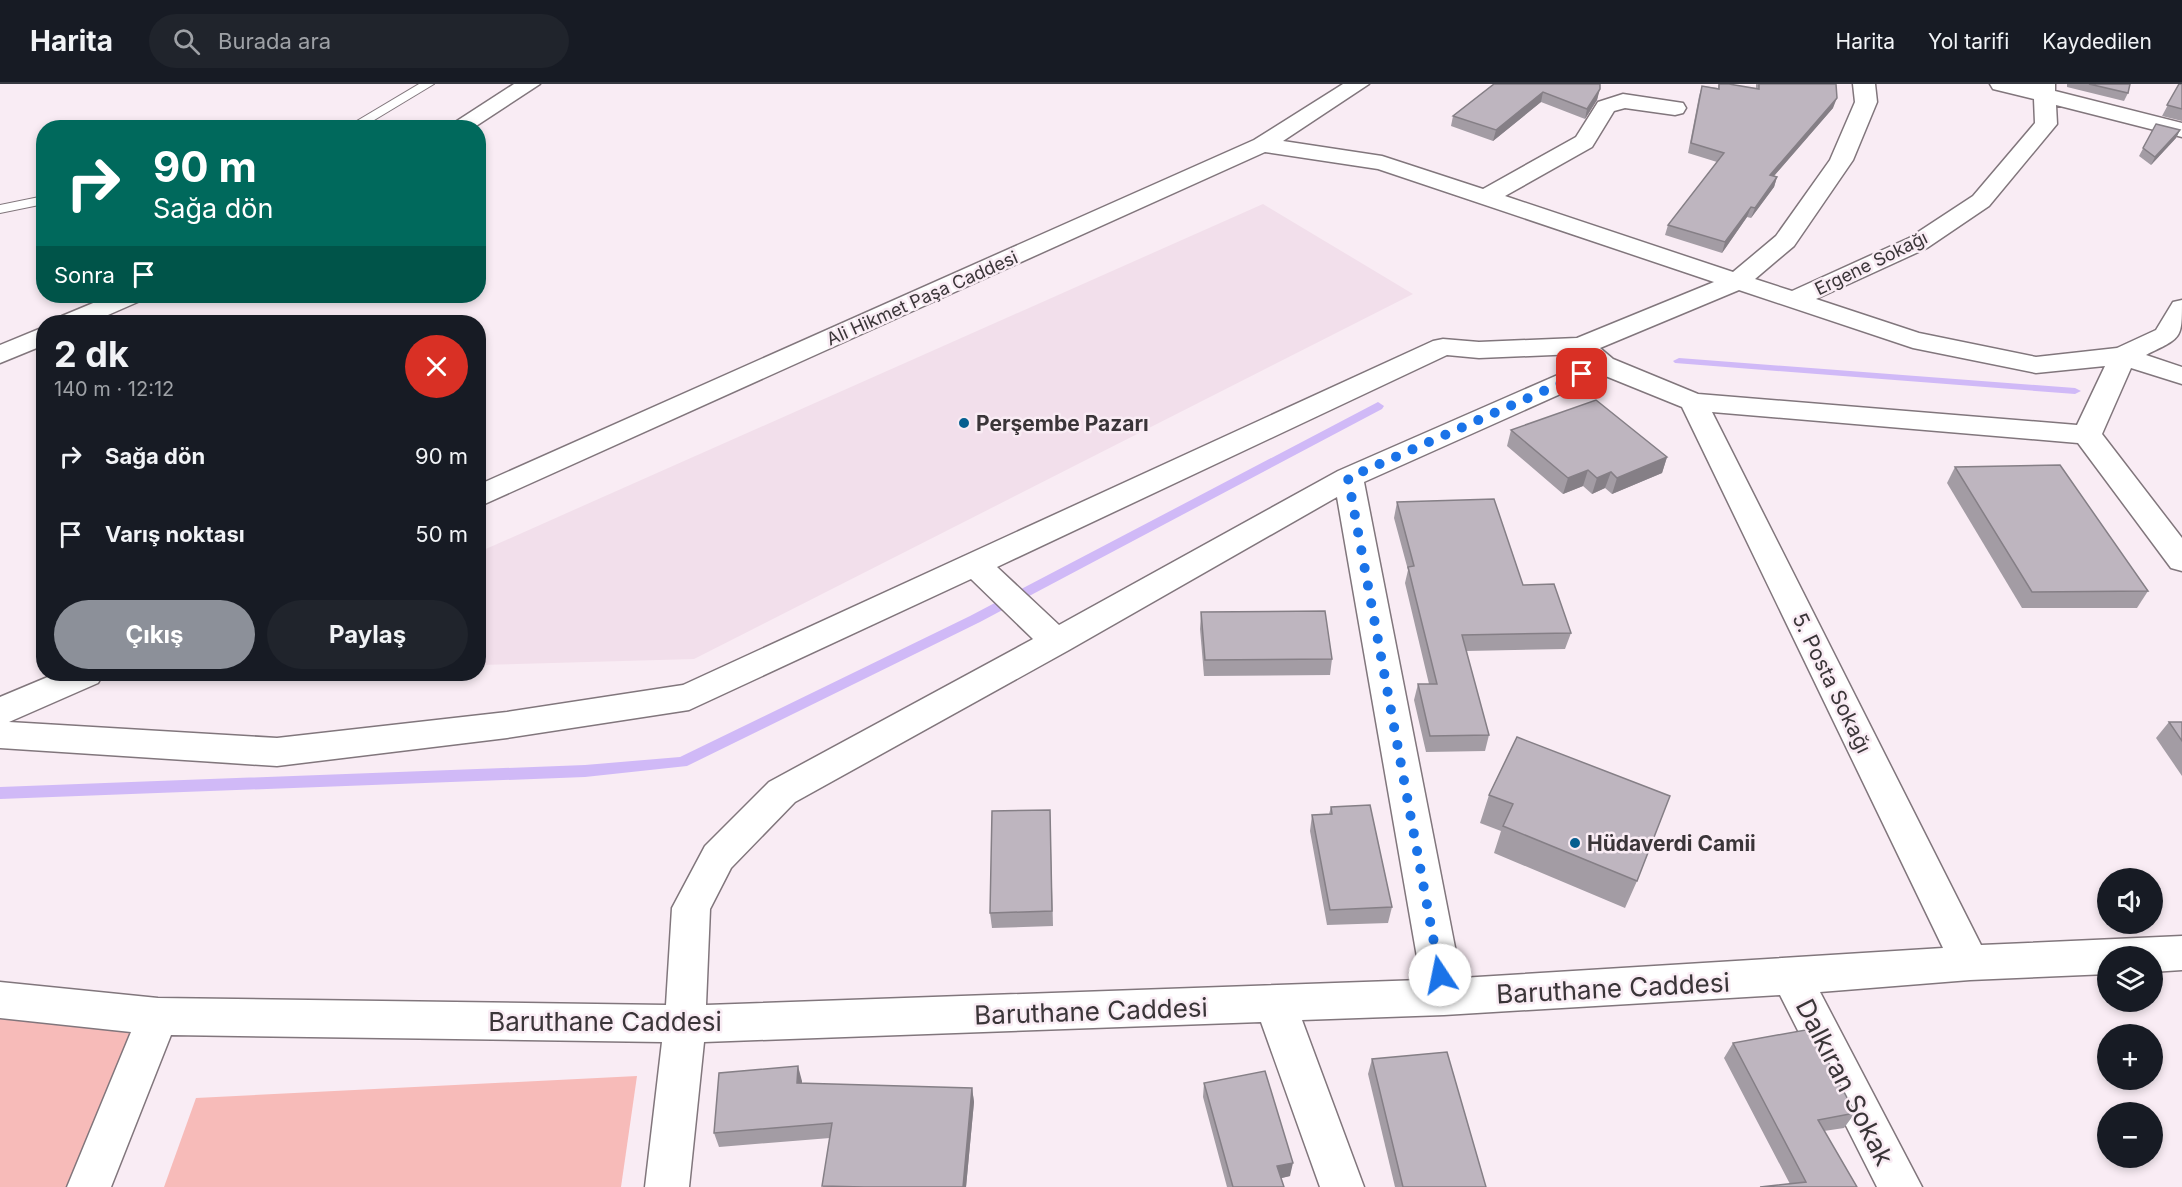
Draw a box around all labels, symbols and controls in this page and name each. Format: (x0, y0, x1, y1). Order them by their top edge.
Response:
search box (149, 14, 569, 68)
text: Harita (30, 24, 113, 58)
icon: search (170, 25, 203, 58)
text: Burada ara (218, 28, 331, 54)
text: Harita (1836, 29, 1895, 54)
text: Yol tarifi (1928, 29, 2009, 54)
text: Kaydedilen (2042, 29, 2152, 54)
text: 90 m (153, 141, 257, 192)
icon: right (54, 144, 132, 222)
text: Sağa dön (153, 192, 273, 225)
street label: Ergene Sokağı (1811, 227, 1931, 299)
street label: Ali Hikmet Paşa Caddesi (823, 246, 1021, 350)
icon: arrive (127, 258, 160, 291)
text: Sonra (54, 262, 115, 288)
text: 2 dk (54, 332, 129, 376)
button: close (405, 335, 468, 398)
pin (1556, 348, 1607, 399)
icon: arrive (1565, 357, 1598, 390)
text: 140 m · 12:12 (54, 377, 174, 401)
place label: Perşembe Pazarı (976, 411, 1149, 436)
marker: Perşembe Pazarı (957, 416, 971, 430)
icon: right (54, 440, 87, 473)
text: Sağa dön (105, 443, 205, 469)
text: 90 m (415, 443, 468, 469)
icon: arrive (54, 518, 87, 551)
text: Varış noktası (105, 521, 245, 547)
text: 50 m (415, 521, 468, 547)
button: Çıkış (54, 600, 255, 669)
button: Paylaş (267, 600, 468, 669)
street label: 5. Posta Sokağı (1787, 609, 1877, 757)
place label: Hüdaverdi Camii (1587, 831, 1756, 856)
marker: Hüdaverdi Camii (1568, 836, 1582, 850)
map controls (2097, 868, 2163, 1168)
button: sound (2097, 868, 2163, 934)
position arrow (1408, 943, 1472, 1007)
button: layers (2097, 946, 2163, 1012)
street label: Baruthane Caddesi (1495, 966, 1731, 1010)
street label: Baruthane Caddesi (974, 991, 1208, 1031)
street label: Dalkıran Sokak (1790, 994, 1900, 1170)
street label: Baruthane Caddesi (488, 1006, 722, 1037)
button: + (2097, 1024, 2163, 1090)
button: − (2097, 1102, 2163, 1168)

